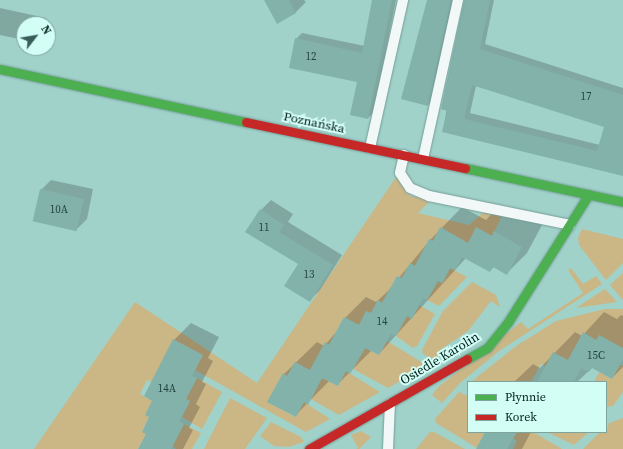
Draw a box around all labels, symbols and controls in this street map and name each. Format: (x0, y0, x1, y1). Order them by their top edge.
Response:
north arrow (16, 16, 56, 56)
text: N (37, 23, 54, 37)
house number: 12 (306, 50, 316, 64)
house number: 17 (581, 90, 591, 104)
street label: Poznańska (282, 109, 346, 137)
house number: 10A (50, 203, 68, 217)
house number: 11 (259, 221, 269, 235)
house number: 13 (304, 268, 314, 282)
house number: 14 (377, 315, 387, 329)
street label: Osiedle Karolin (398, 329, 482, 389)
house number: 15C (587, 349, 605, 363)
legend (467, 381, 607, 433)
house number: 14A (158, 382, 176, 396)
text: Płynnie (505, 389, 546, 405)
text: Korek (505, 409, 537, 425)

